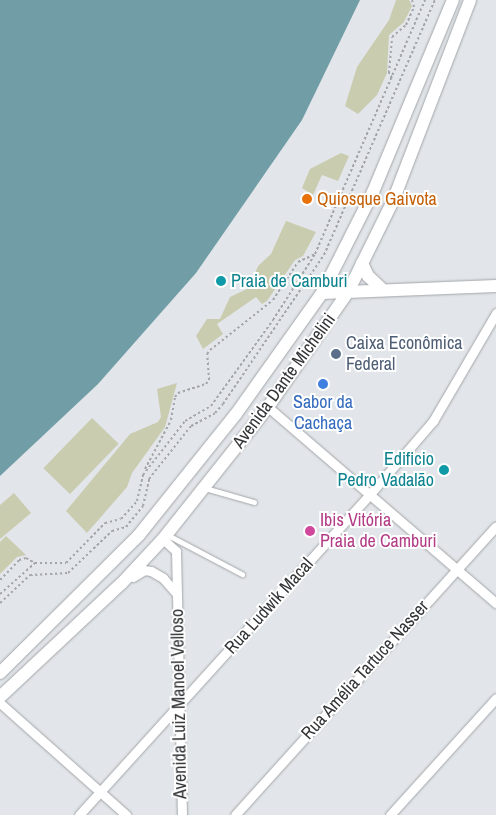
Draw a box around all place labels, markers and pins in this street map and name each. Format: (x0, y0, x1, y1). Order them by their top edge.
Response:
place label: Quiosque Gaivota (317, 188, 437, 210)
marker: Quiosque Gaivota (301, 193, 313, 205)
place label: Praia de Camburi (231, 270, 347, 292)
marker: Praia de Camburi (215, 275, 227, 287)
place label: Caixa Econômica Federal (346, 333, 462, 376)
marker: Caixa Econômica Federal (330, 348, 342, 360)
marker: Sabor da Cachaça (317, 378, 329, 390)
place label: Sabor da Cachaça (293, 392, 353, 434)
place label: Edificio Pedro Vadalão (337, 449, 434, 492)
marker: Edificio Pedro Vadalão (438, 464, 450, 476)
place label: Ibis Vitória Praia de Camburi (320, 510, 436, 552)
marker: Ibis Vitória Praia de Camburi (304, 525, 316, 537)

